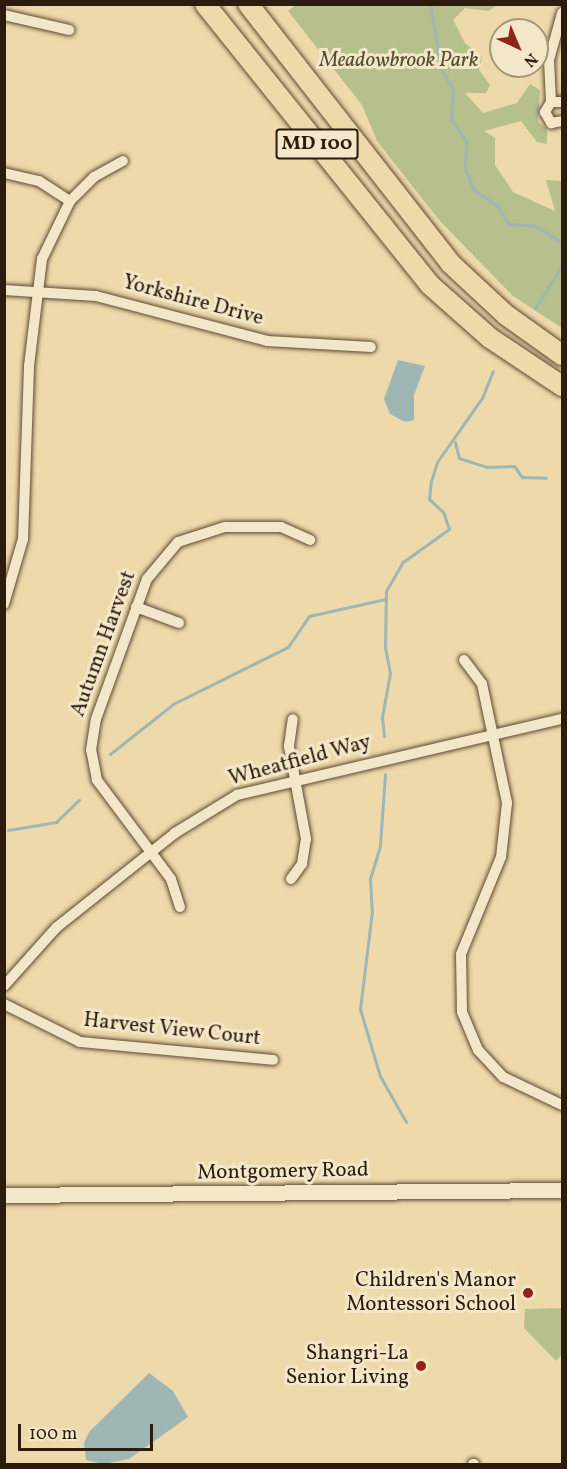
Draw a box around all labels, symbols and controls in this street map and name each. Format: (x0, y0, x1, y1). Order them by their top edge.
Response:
north arrow (489, 18, 549, 78)
park label: Meadowbrook Park (320, 48, 478, 74)
text: N (518, 48, 542, 71)
road number: MD 100 (275, 127, 359, 161)
street label: Yorkshire Drive (120, 270, 266, 332)
street label: Autumn Harvest (66, 568, 142, 720)
street label: Wheatfield Way (226, 730, 374, 792)
street label: Harvest View Court (82, 1008, 262, 1052)
street label: Montgomery Road (197, 1158, 369, 1186)
place label: Children's Manor Montessori School (346, 1268, 516, 1318)
marker: Children's Manor Montessori School (521, 1286, 535, 1300)
place label: Shangri-La Senior Living (286, 1341, 409, 1391)
marker: Shangri-La Senior Living (414, 1359, 428, 1373)
scale bar (21, 1412, 156, 1450)
text: 100 m (29, 1422, 78, 1447)

